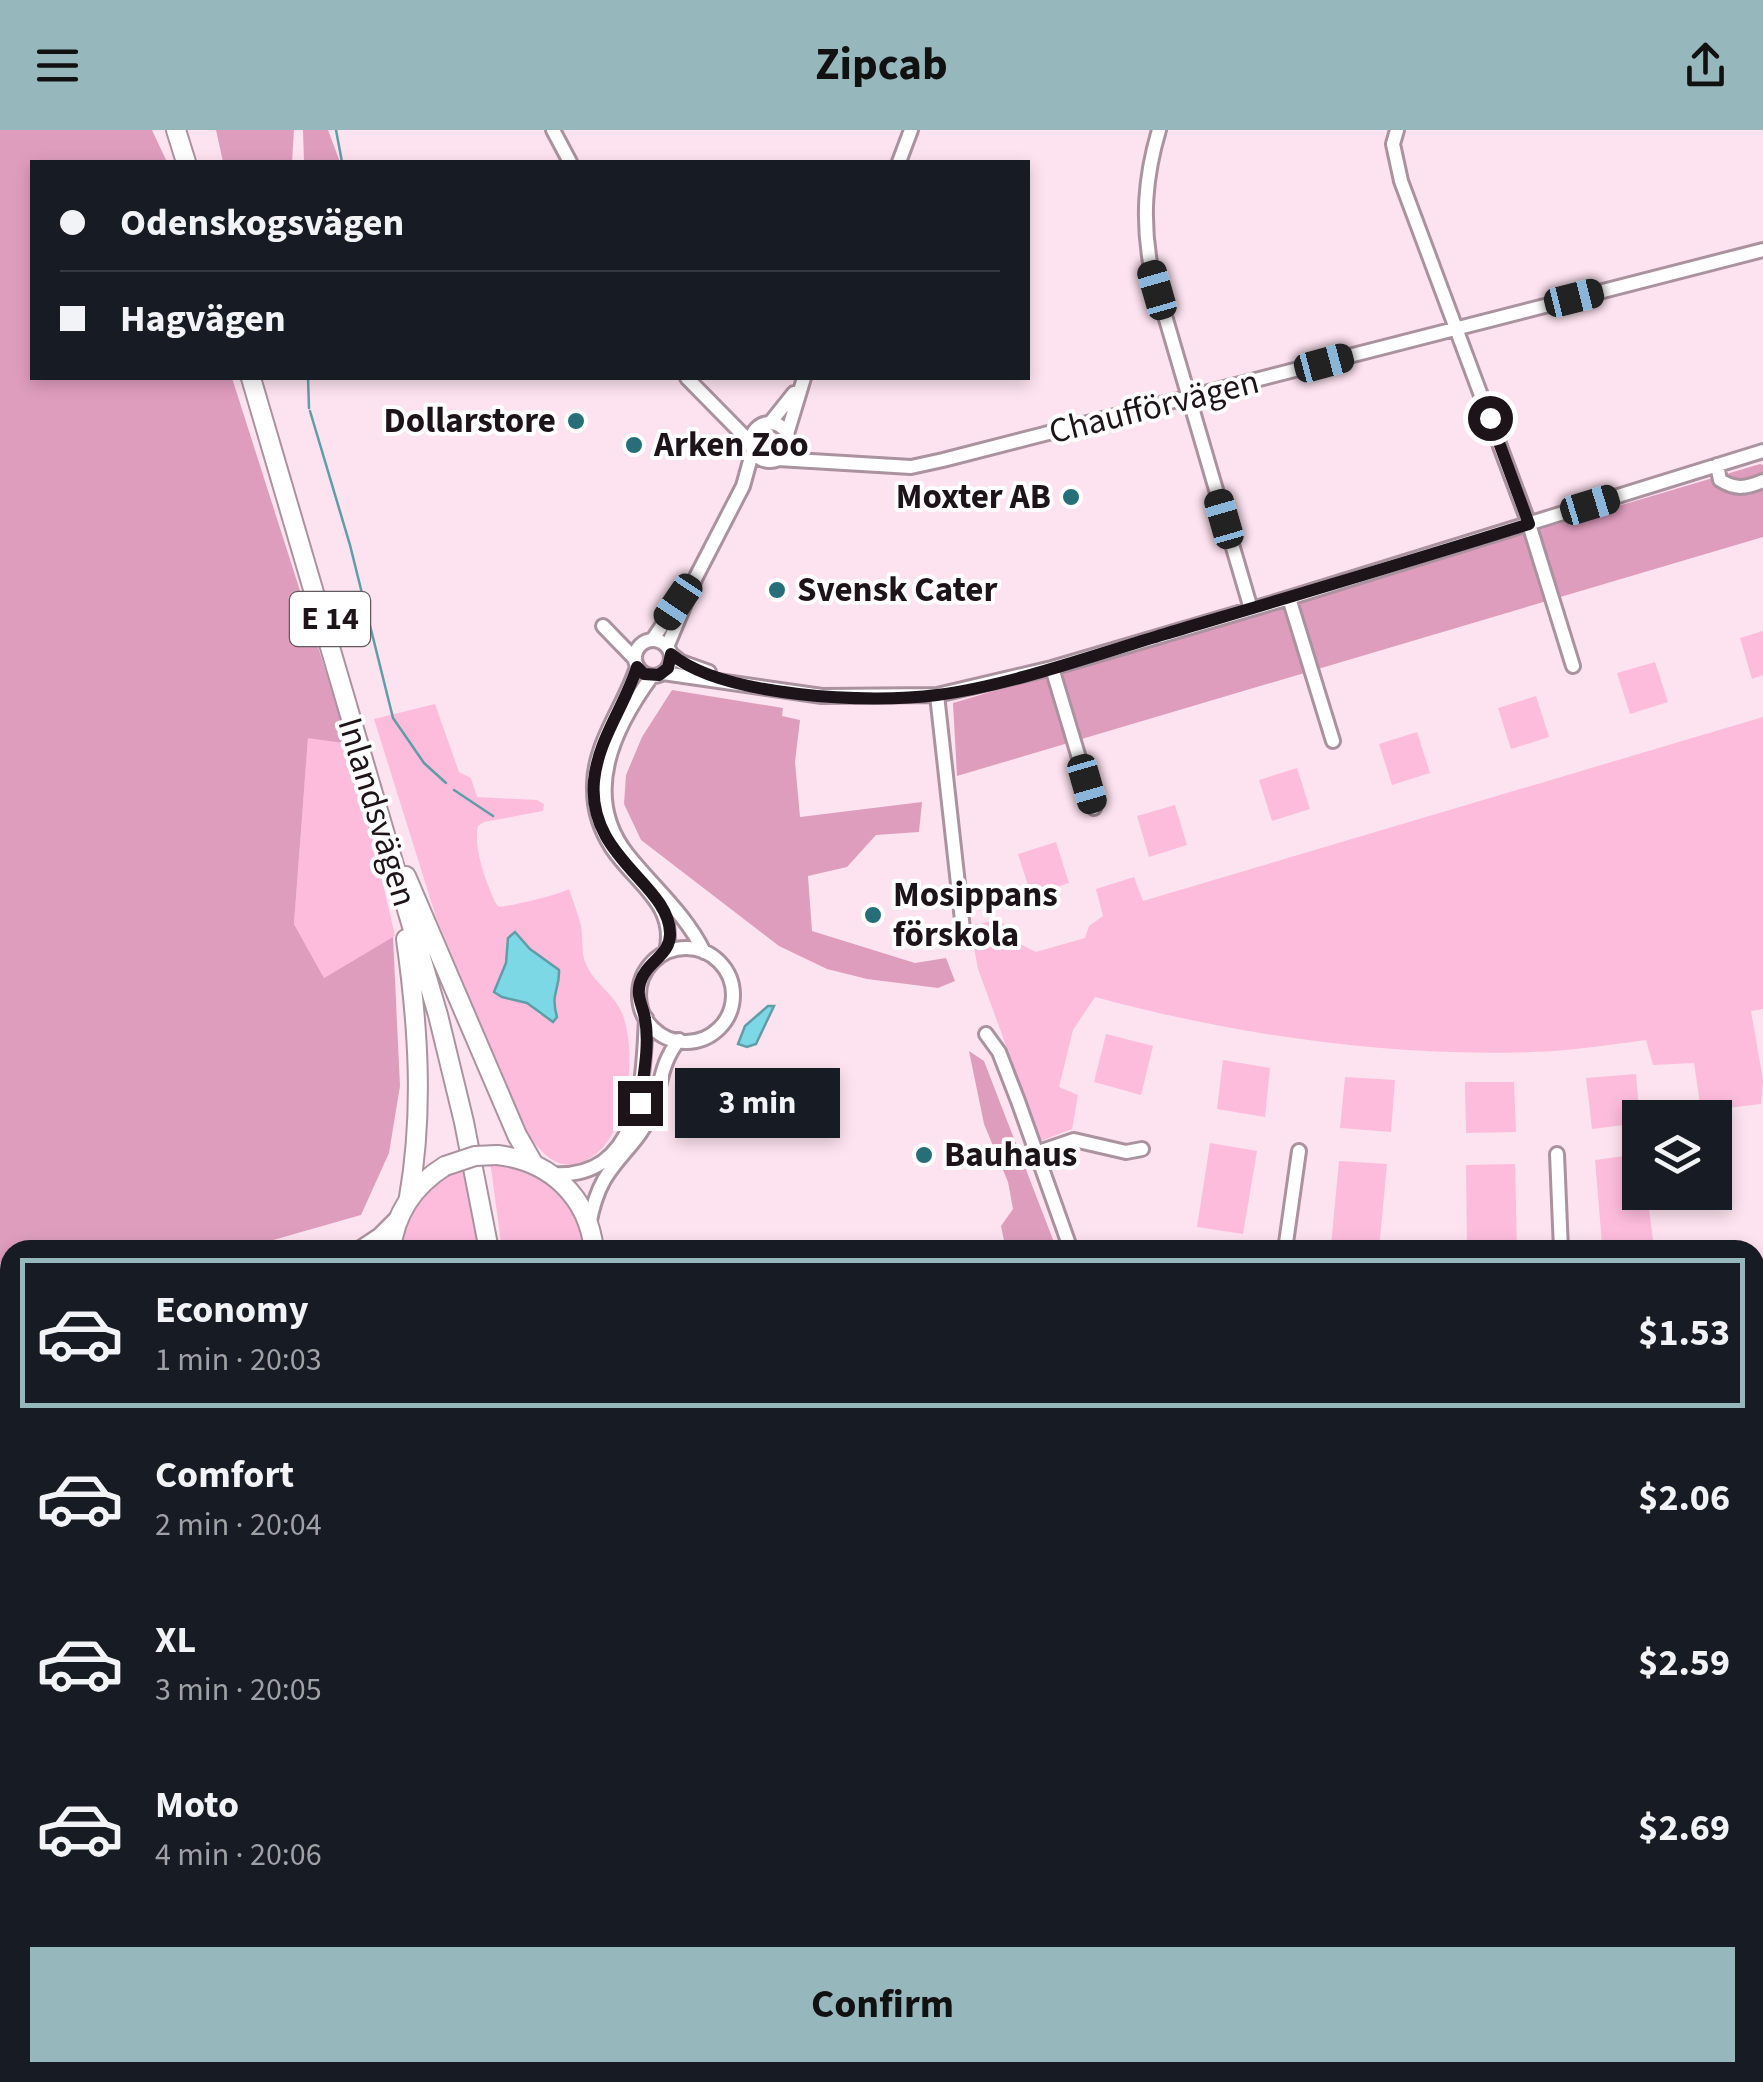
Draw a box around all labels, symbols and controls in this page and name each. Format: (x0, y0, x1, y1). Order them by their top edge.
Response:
text: Zipcab (815, 33, 948, 97)
icon: menu (30, 38, 85, 93)
icon: share (1678, 38, 1733, 93)
text: Odenskogsvägen (120, 196, 404, 250)
car (1134, 257, 1180, 323)
car (1541, 276, 1607, 320)
text: Hagvägen (120, 292, 286, 346)
car (1291, 341, 1357, 385)
street label: Chaufförvägen (1044, 357, 1264, 457)
place label: Dollarstore (384, 396, 556, 446)
route start (1468, 396, 1513, 441)
marker: Dollarstore (565, 410, 587, 432)
place label: Arken Zoo (653, 420, 809, 470)
marker: Arken Zoo (623, 434, 645, 456)
place label: Moxter AB (896, 472, 1051, 522)
car (1557, 482, 1623, 528)
marker: Moxter AB (1060, 486, 1082, 508)
car (1201, 486, 1247, 552)
place label: Svensk Cater (797, 565, 997, 615)
car (649, 569, 707, 635)
marker: Svensk Cater (766, 579, 788, 601)
road number: E 14 (290, 592, 370, 646)
street label: Inlandsvägen (325, 711, 429, 913)
car (1064, 751, 1110, 817)
place label: Mosippans förskola (893, 870, 1058, 960)
marker: Mosippans förskola (862, 904, 884, 926)
callout: 3 min (675, 1068, 840, 1138)
text: 3 min (719, 1080, 796, 1126)
route end (618, 1081, 663, 1126)
map controls (1622, 1100, 1732, 1210)
button: layers (1622, 1100, 1732, 1210)
place label: Bauhaus (944, 1130, 1077, 1180)
marker: Bauhaus (913, 1144, 935, 1166)
text: Economy (155, 1283, 308, 1337)
icon: car (35, 1288, 125, 1378)
text: $1.53 (1638, 1306, 1730, 1360)
text: 1 min · 20:03 (155, 1337, 322, 1383)
text: Comfort (155, 1448, 294, 1502)
icon: car (35, 1453, 125, 1543)
text: $2.06 (1638, 1471, 1730, 1525)
text: 2 min · 20:04 (155, 1502, 322, 1548)
text: XL (155, 1613, 196, 1667)
icon: car (35, 1618, 125, 1708)
text: $2.59 (1638, 1636, 1730, 1690)
text: 3 min · 20:05 (155, 1667, 322, 1713)
text: Moto (155, 1778, 239, 1832)
icon: car (35, 1783, 125, 1873)
text: $2.69 (1638, 1801, 1730, 1855)
text: 4 min · 20:06 (155, 1832, 322, 1878)
button: Confirm (30, 1947, 1735, 2062)

